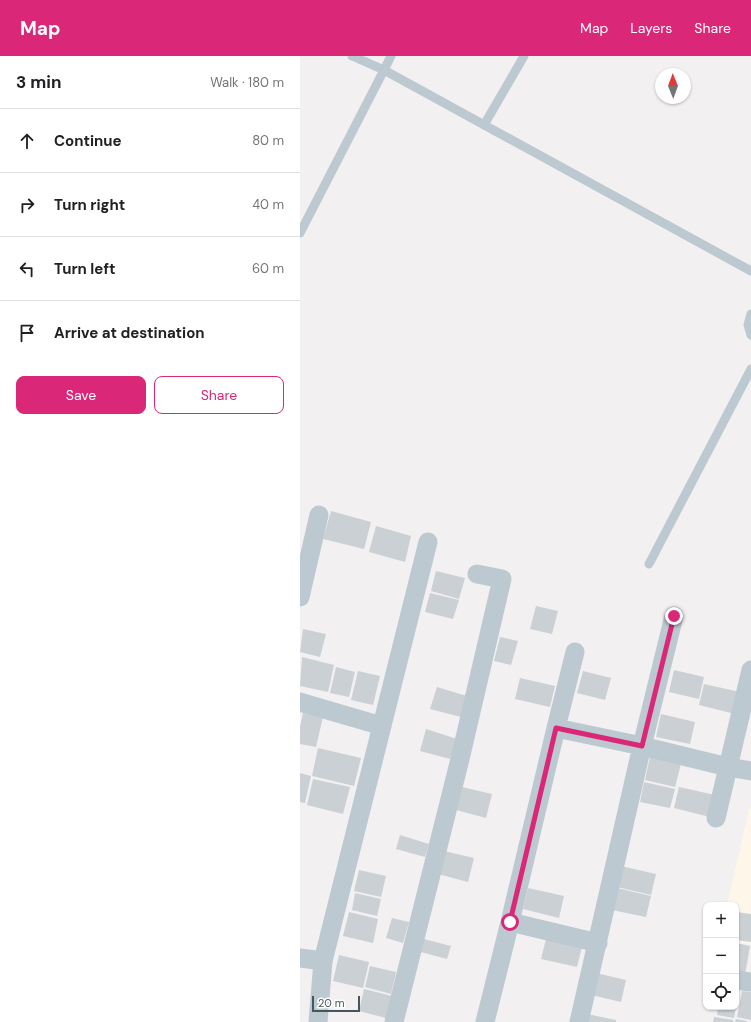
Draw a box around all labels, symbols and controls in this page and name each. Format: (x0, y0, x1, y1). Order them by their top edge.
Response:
text: Map (20, 16, 60, 41)
text: Map (580, 19, 608, 37)
text: Layers (630, 19, 672, 37)
text: Share (694, 19, 731, 37)
north arrow (655, 68, 691, 104)
text: 3 min (16, 71, 61, 93)
text: Walk · 180 m (210, 74, 284, 91)
icon: ahead (16, 130, 38, 152)
text: Continue (54, 131, 122, 151)
text: 80 m (252, 132, 284, 149)
icon: right (16, 194, 38, 216)
text: Turn right (54, 195, 125, 215)
text: 40 m (252, 196, 284, 213)
icon: left (16, 258, 38, 280)
text: Turn left (54, 259, 115, 279)
text: 60 m (252, 260, 284, 277)
icon: arrive (16, 322, 38, 344)
text: Arrive at destination (54, 323, 205, 343)
button: Save (16, 376, 146, 414)
button: Share (154, 376, 284, 414)
route end (665, 607, 683, 625)
map controls (703, 902, 739, 1010)
button: + (703, 902, 739, 938)
route start (501, 913, 519, 931)
button: − (703, 938, 739, 974)
button: locate (703, 974, 739, 1010)
scale bar (312, 994, 360, 1013)
text: 20 m (318, 996, 344, 1010)

